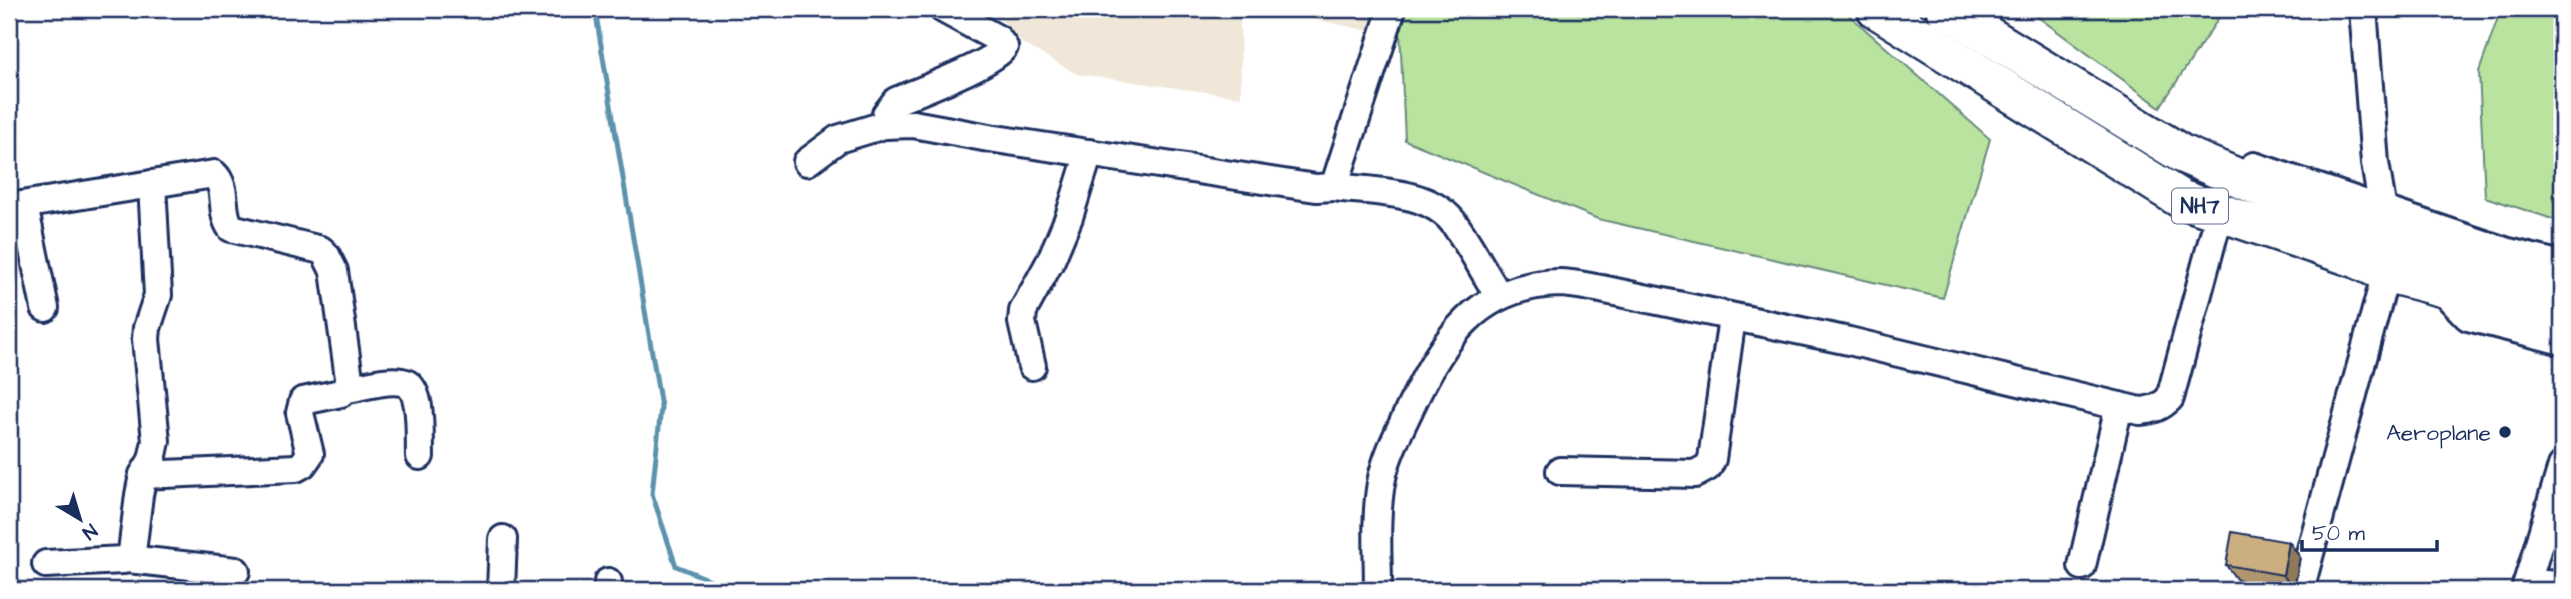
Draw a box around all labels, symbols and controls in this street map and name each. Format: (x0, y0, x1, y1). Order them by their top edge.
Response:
road number: NH7 (2172, 188, 2228, 224)
place label: Aeroplane (2386, 417, 2491, 449)
marker: Aeroplane (2497, 424, 2513, 440)
north arrow (46, 484, 116, 554)
scale bar (2302, 508, 2436, 552)
text: N (76, 517, 103, 546)
text: 50 m (2312, 519, 2366, 548)

